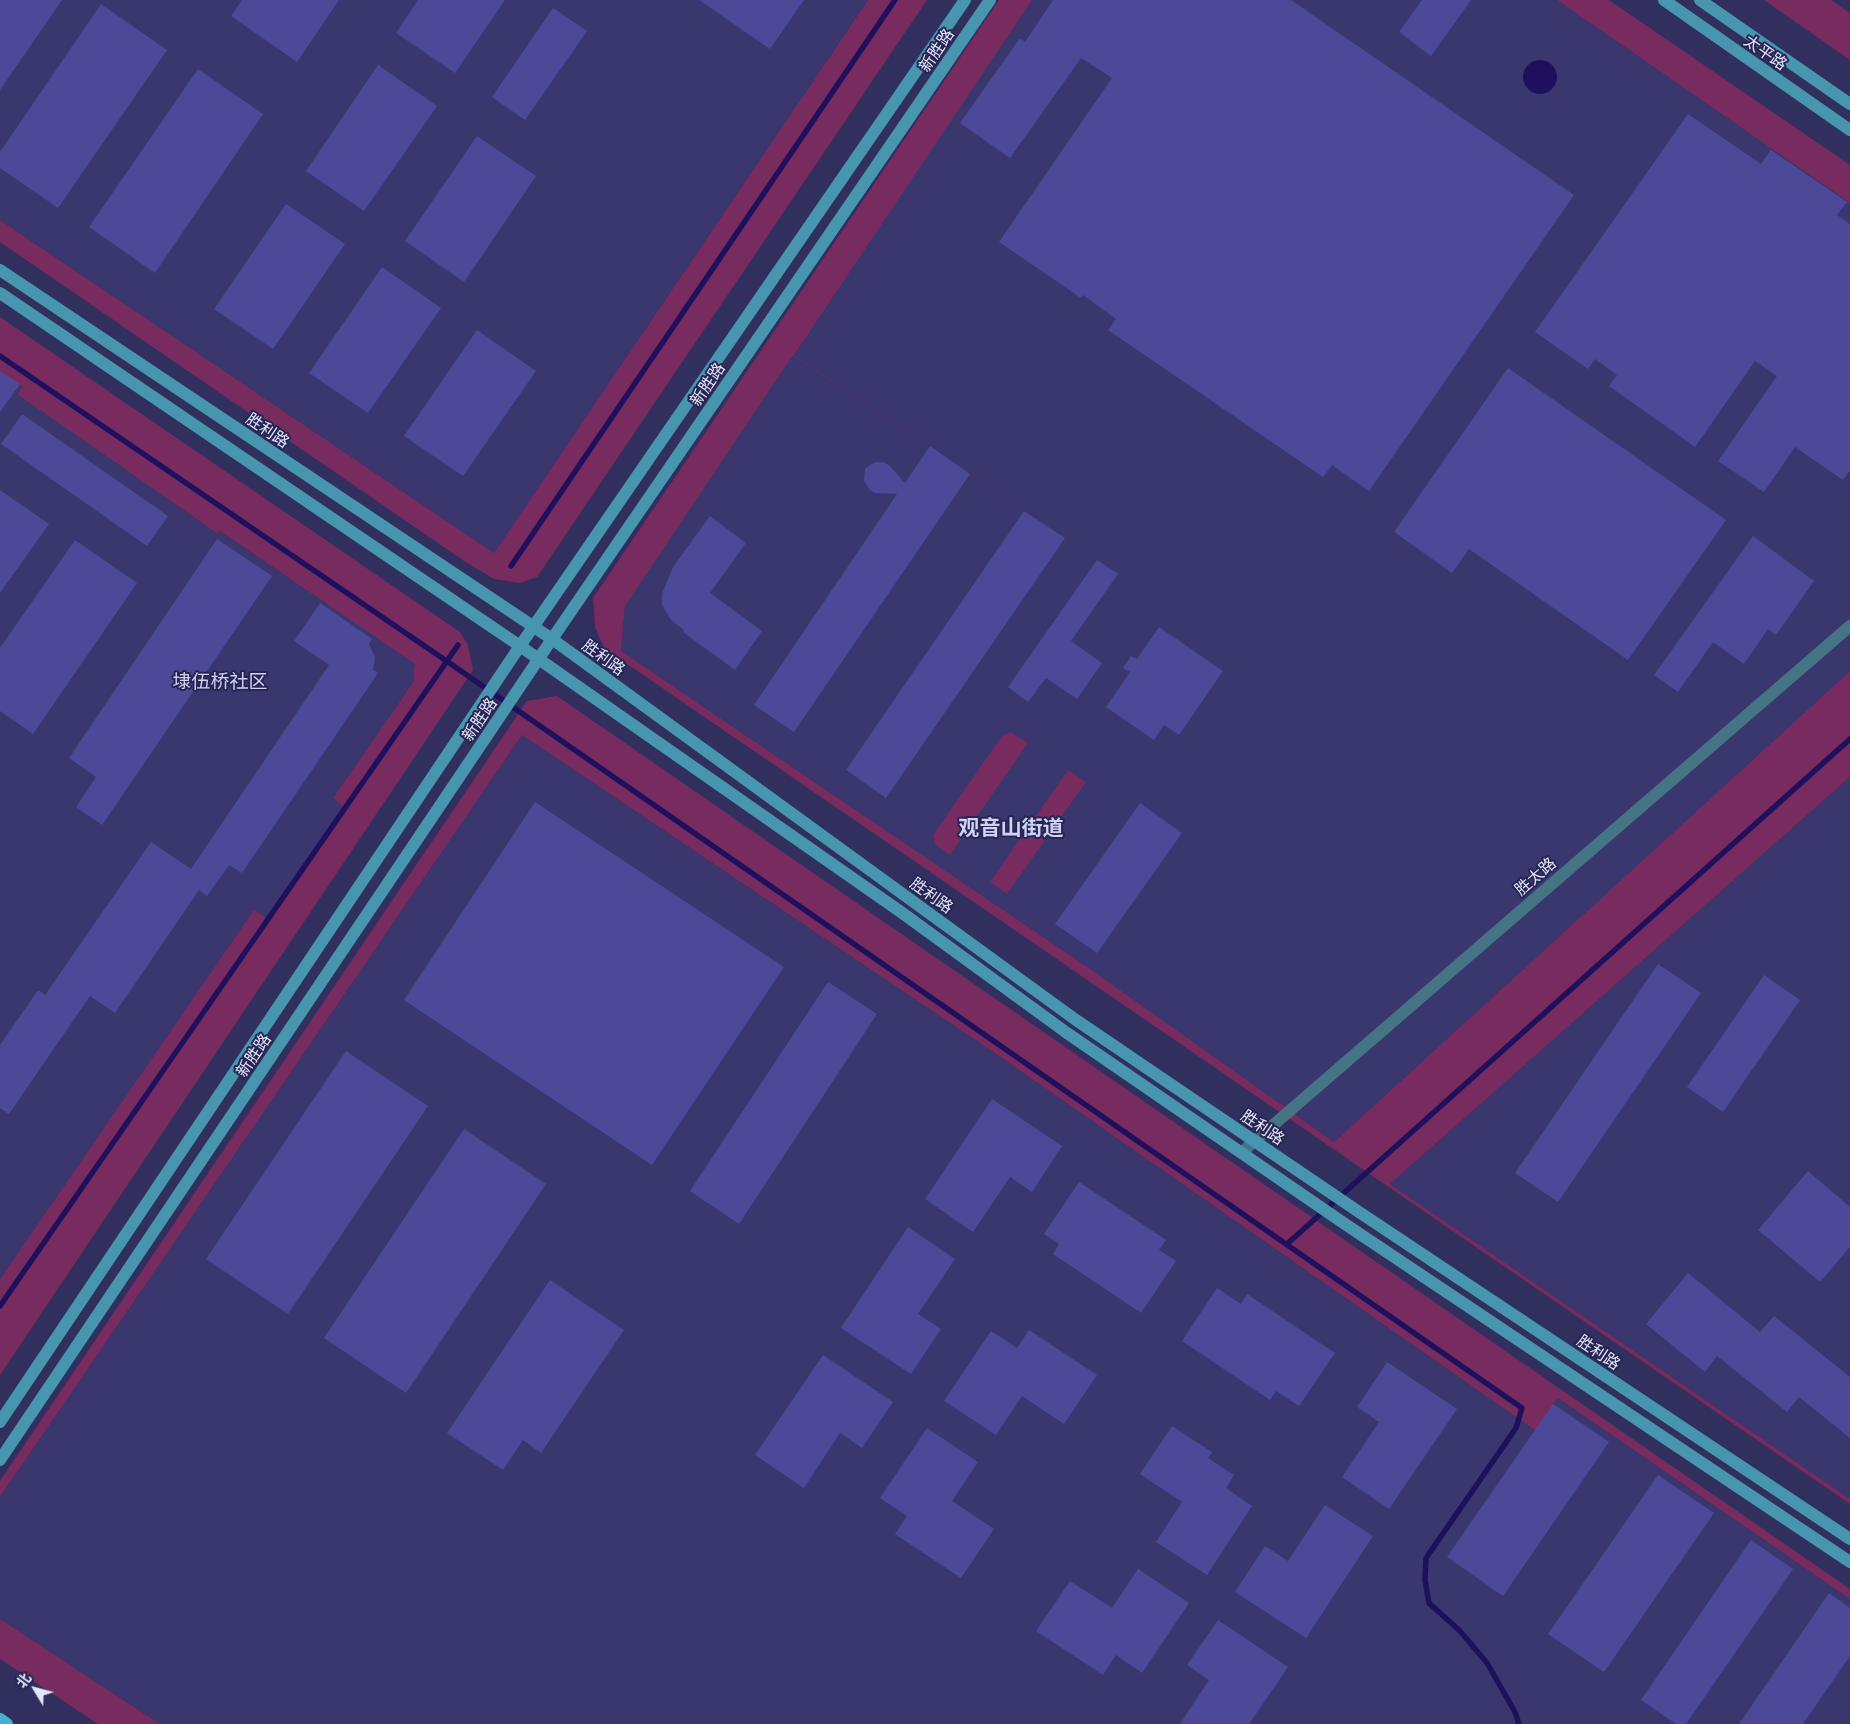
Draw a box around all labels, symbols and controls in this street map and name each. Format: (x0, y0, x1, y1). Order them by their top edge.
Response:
street label: 新胜路 (915, 25, 957, 75)
street label: 太平路 (1741, 30, 1791, 74)
street label: 新胜路 (686, 359, 728, 409)
street label: 胜利路 (243, 409, 293, 451)
street label: 胜利路 (579, 635, 629, 679)
district label: 埭伍桥社区 (173, 670, 267, 692)
street label: 新胜路 (458, 694, 500, 744)
district label: 观音山街道 (959, 814, 1063, 840)
street label: 胜太路 (1511, 853, 1559, 899)
street label: 胜利路 (907, 873, 957, 917)
street label: 新胜路 (232, 1030, 274, 1080)
street label: 胜利路 (1238, 1106, 1288, 1148)
street label: 胜利路 (1574, 1331, 1624, 1373)
north arrow (10, 1664, 60, 1714)
text: 北 (11, 1668, 35, 1692)

